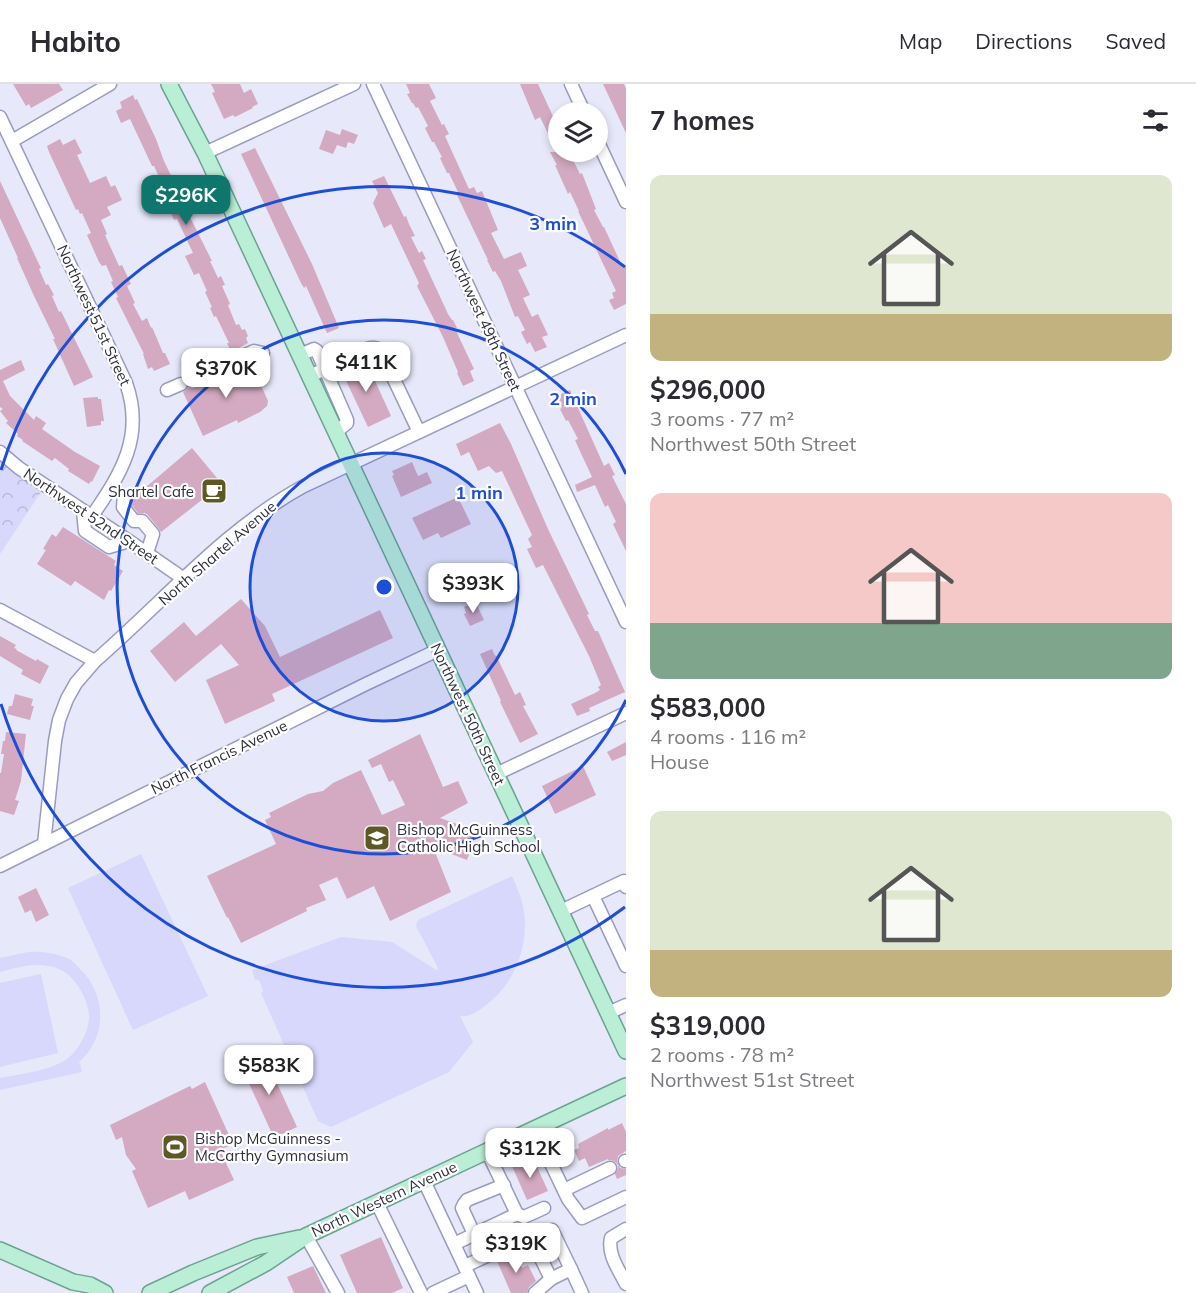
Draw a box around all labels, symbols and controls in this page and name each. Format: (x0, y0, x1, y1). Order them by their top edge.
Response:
text: Habito (30, 24, 121, 59)
text: Map (899, 28, 942, 54)
text: Directions (975, 28, 1072, 54)
text: Saved (1105, 28, 1166, 54)
map controls (548, 102, 608, 162)
button: layers (548, 102, 608, 162)
text: 7 homes (650, 104, 754, 137)
icon: filters (1139, 104, 1172, 137)
pin: $296K (144, 175, 228, 226)
text: $296K (155, 182, 217, 207)
text: 3 min (529, 212, 577, 235)
icon: home (857, 214, 965, 322)
street label: Northwest 51st Street (53, 242, 135, 388)
street label: Northwest 49th Street (443, 246, 525, 394)
pin: $411K (324, 342, 408, 393)
pin: $370K (184, 348, 268, 399)
text: $411K (335, 349, 397, 374)
text: $370K (195, 355, 257, 380)
text: $296,000 (650, 373, 766, 406)
text: 2 min (549, 387, 597, 410)
text: 3 rooms · 77 m² (650, 406, 794, 431)
text: Northwest 50th Street (650, 431, 856, 456)
street label: Northwest 52nd Street (20, 464, 162, 568)
cafe icon: Shartel Cafe (199, 476, 229, 506)
text: 1 min (455, 481, 503, 504)
place label: Shartel Cafe (108, 482, 194, 501)
street label: North Shartel Avenue (154, 497, 280, 609)
icon: home (857, 532, 965, 640)
pin: $393K (431, 563, 515, 614)
text: $393K (442, 570, 504, 595)
centre of rings (374, 577, 394, 597)
street label: Northwest 50th Street (427, 640, 509, 788)
text: $583,000 (650, 691, 766, 724)
street label: North Francis Avenue (148, 716, 290, 798)
text: 4 rooms · 116 m² (650, 724, 806, 749)
text: House (650, 749, 709, 774)
place label: Bishop McGuinness Catholic High School (397, 820, 540, 856)
school or university icon: Bishop McGuinness Catholic High School (362, 823, 392, 853)
icon: home (857, 850, 965, 958)
text: $319,000 (650, 1009, 766, 1042)
text: 2 rooms · 78 m² (650, 1042, 794, 1067)
pin: $583K (227, 1045, 311, 1096)
text: $583K (238, 1052, 300, 1077)
text: Northwest 51st Street (650, 1067, 854, 1092)
pin: $312K (488, 1128, 572, 1179)
place label: Bishop McGuinness - McCarthy Gymnasium (195, 1129, 349, 1165)
sports icon: Bishop McGuinness - McCarthy Gymnasium (160, 1132, 190, 1162)
text: $312K (499, 1135, 561, 1160)
street label: North Western Avenue (308, 1157, 460, 1241)
pin: $319K (474, 1223, 558, 1274)
text: $319K (485, 1230, 547, 1255)

